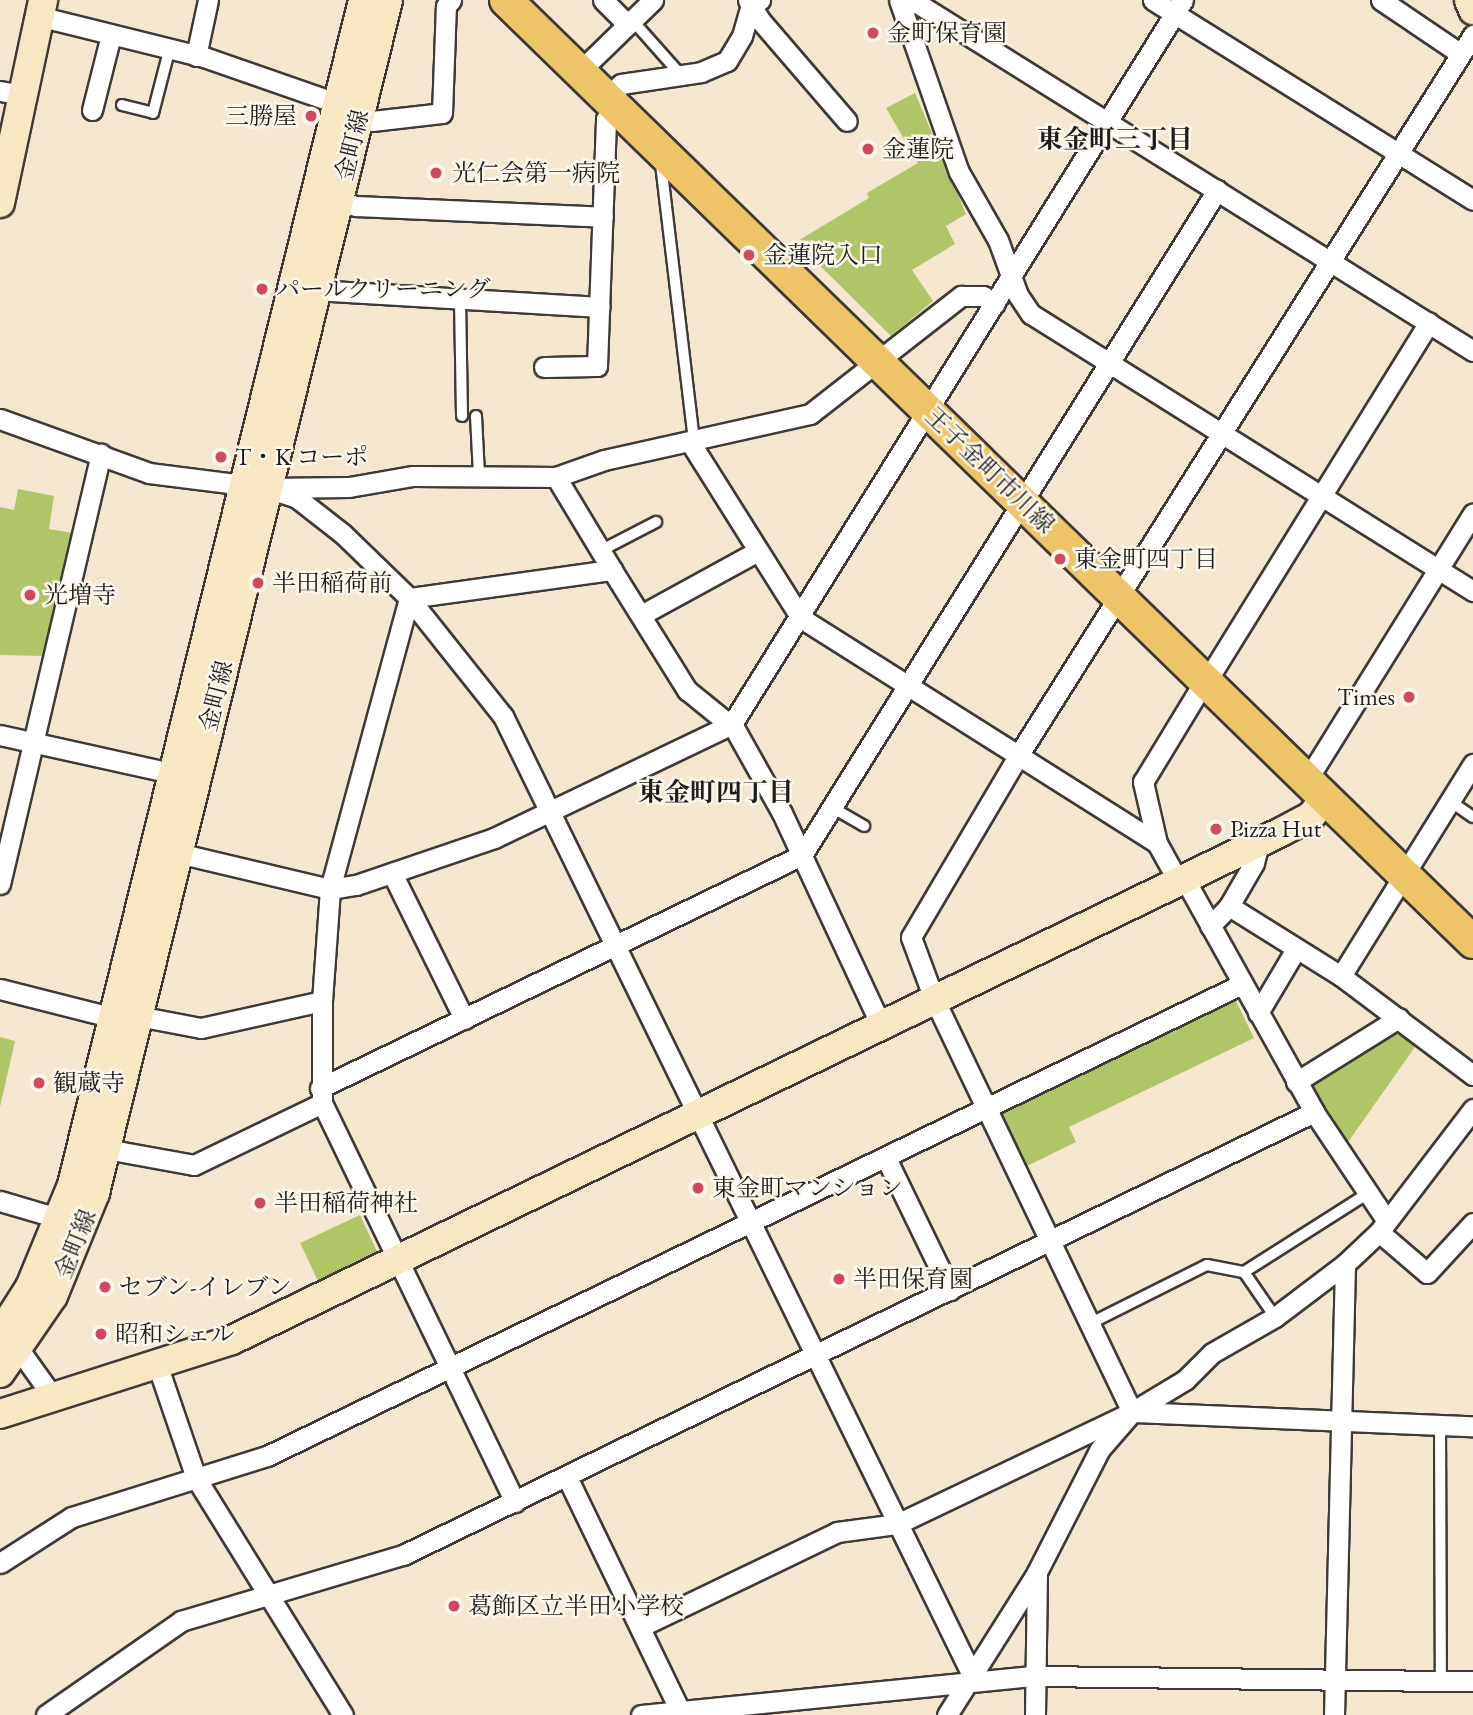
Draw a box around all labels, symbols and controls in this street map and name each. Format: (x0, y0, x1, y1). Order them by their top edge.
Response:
place label: 金町保育園 (887, 19, 1007, 47)
marker: 金町保育園 (865, 25, 881, 41)
place label: 三勝屋 (225, 102, 297, 130)
street label: 金町線 (329, 107, 375, 183)
marker: 三勝屋 (303, 108, 319, 124)
district label: 東金町三丁目 (1037, 124, 1193, 156)
place label: 金蓮院 (882, 135, 954, 163)
marker: 金蓮院 (860, 141, 876, 157)
place label: 光仁会第一病院 (452, 159, 620, 187)
marker: 光仁会第一病院 (426, 163, 446, 183)
place label: 金蓮院入口 (763, 241, 883, 269)
marker: 金蓮院入口 (741, 247, 757, 263)
place label: パールクリーニング (276, 275, 492, 303)
marker: パールクリーニング (254, 281, 270, 297)
street label: 王子金町市川線 (920, 401, 1060, 539)
place label: T・K コーポ (235, 443, 368, 471)
marker: T・K コーポ (213, 449, 229, 465)
place label: 東金町四丁目 (1074, 545, 1218, 573)
marker: 東金町四丁目 (1052, 551, 1068, 567)
place label: 半田稲荷前 (272, 569, 392, 597)
marker: 半田稲荷前 (250, 575, 266, 591)
place label: 光増寺 (44, 581, 116, 609)
marker: 光増寺 (22, 587, 38, 603)
street label: 金町線 (193, 658, 239, 734)
place label: Times (1337, 683, 1395, 711)
marker: Times (1401, 689, 1417, 705)
district label: 東金町四丁目 (638, 777, 794, 809)
place label: Pizza Hut (1230, 815, 1321, 843)
marker: Pizza Hut (1208, 821, 1224, 837)
place label: 観蔵寺 (53, 1069, 125, 1097)
marker: 観蔵寺 (31, 1075, 47, 1091)
place label: 東金町マンション (712, 1174, 904, 1202)
marker: 東金町マンション (690, 1180, 706, 1196)
place label: 半田稲荷神社 (274, 1189, 418, 1217)
marker: 半田稲荷神社 (252, 1195, 268, 1211)
street label: 金町線 (48, 1205, 102, 1283)
place label: 半田保育園 (853, 1265, 973, 1293)
marker: 半田保育園 (831, 1271, 847, 1287)
place label: セブン-イレブン (119, 1273, 294, 1301)
marker: セブン-イレブン (97, 1279, 113, 1295)
place label: 昭和シェル (115, 1320, 235, 1348)
marker: 昭和シェル (93, 1326, 109, 1342)
place label: 葛飾区立半田小学校 (468, 1592, 684, 1620)
marker: 葛飾区立半田小学校 (446, 1598, 462, 1614)

